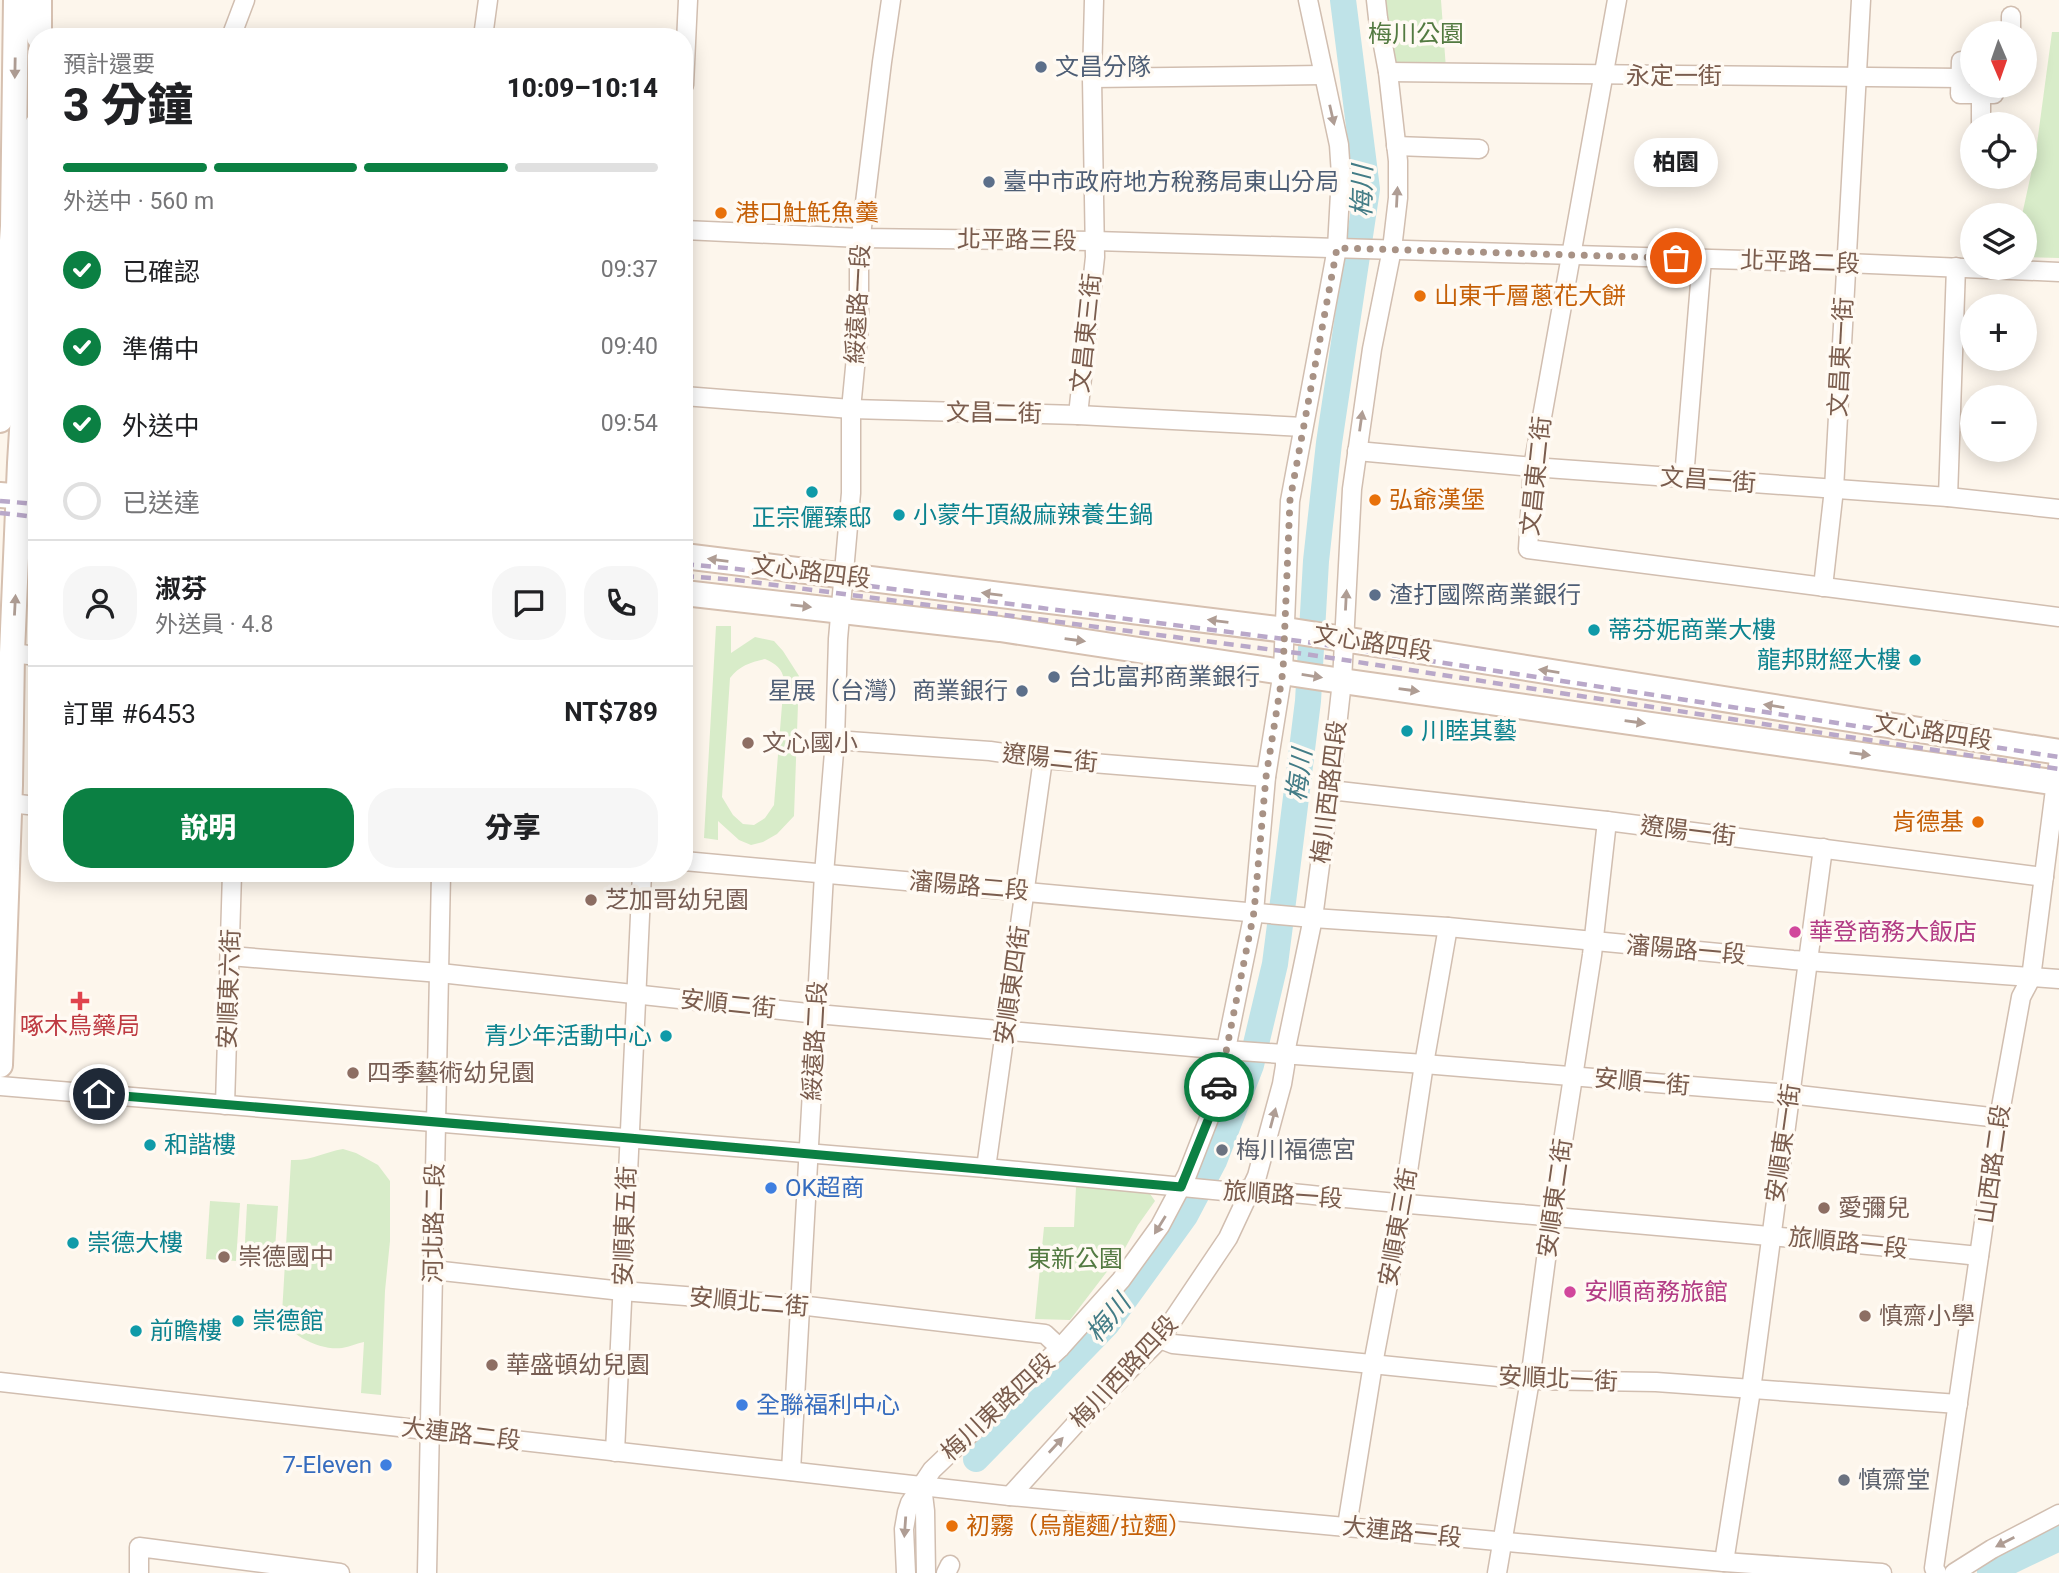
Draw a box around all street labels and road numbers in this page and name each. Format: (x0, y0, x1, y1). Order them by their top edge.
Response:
street label: 永定一街 (1626, 62, 1722, 90)
street label: 北平路三段 (957, 225, 1077, 255)
street label: 綏遠路一段 (841, 243, 875, 365)
street label: 北平路二段 (1740, 246, 1860, 278)
street label: 文昌東三街 (1066, 272, 1106, 394)
street label: 文昌東一街 (1824, 296, 1858, 418)
street label: 文昌二街 (946, 398, 1042, 428)
street label: 文昌東二街 (1516, 415, 1556, 537)
street label: 文昌一街 (1659, 463, 1757, 497)
street label: 文心路四段 (750, 551, 872, 593)
street label: 文心路四段 (1312, 620, 1434, 666)
street label: 文心路四段 (1872, 709, 1994, 755)
street label: 梅川西路四段 (1306, 719, 1352, 865)
street label: 遼陽二街 (1001, 739, 1099, 777)
street label: 遼陽一街 (1639, 811, 1737, 851)
street label: 瀋陽路二段 (908, 867, 1030, 905)
street label: 安順東四街 (990, 924, 1034, 1046)
street label: 安順東六街 (213, 929, 245, 1049)
street label: 瀋陽路一段 (1625, 931, 1747, 969)
street label: 綏遠路二段 (798, 980, 832, 1102)
street label: 安順二街 (679, 985, 777, 1023)
street label: 安順一街 (1593, 1064, 1691, 1100)
street label: 安順東一街 (1761, 1082, 1805, 1204)
street label: 山西路二段 (1971, 1103, 2015, 1225)
street label: 安順東二街 (1533, 1137, 1577, 1259)
street label: 河北路二段 (419, 1163, 449, 1283)
street label: 安順東三街 (1374, 1165, 1422, 1289)
street label: 安順東五街 (609, 1166, 641, 1286)
street label: 旅順路一段 (1222, 1177, 1344, 1213)
street label: 旅順路一段 (1787, 1223, 1909, 1263)
street label: 安順北二街 (688, 1283, 810, 1321)
street label: 梅川西路四段 (1065, 1310, 1183, 1434)
street label: 梅川東路四段 (936, 1348, 1060, 1466)
street label: 安順北一街 (1497, 1362, 1619, 1396)
street label: 大連路二段 (400, 1413, 522, 1455)
street label: 大連路一段 (1341, 1512, 1463, 1552)

